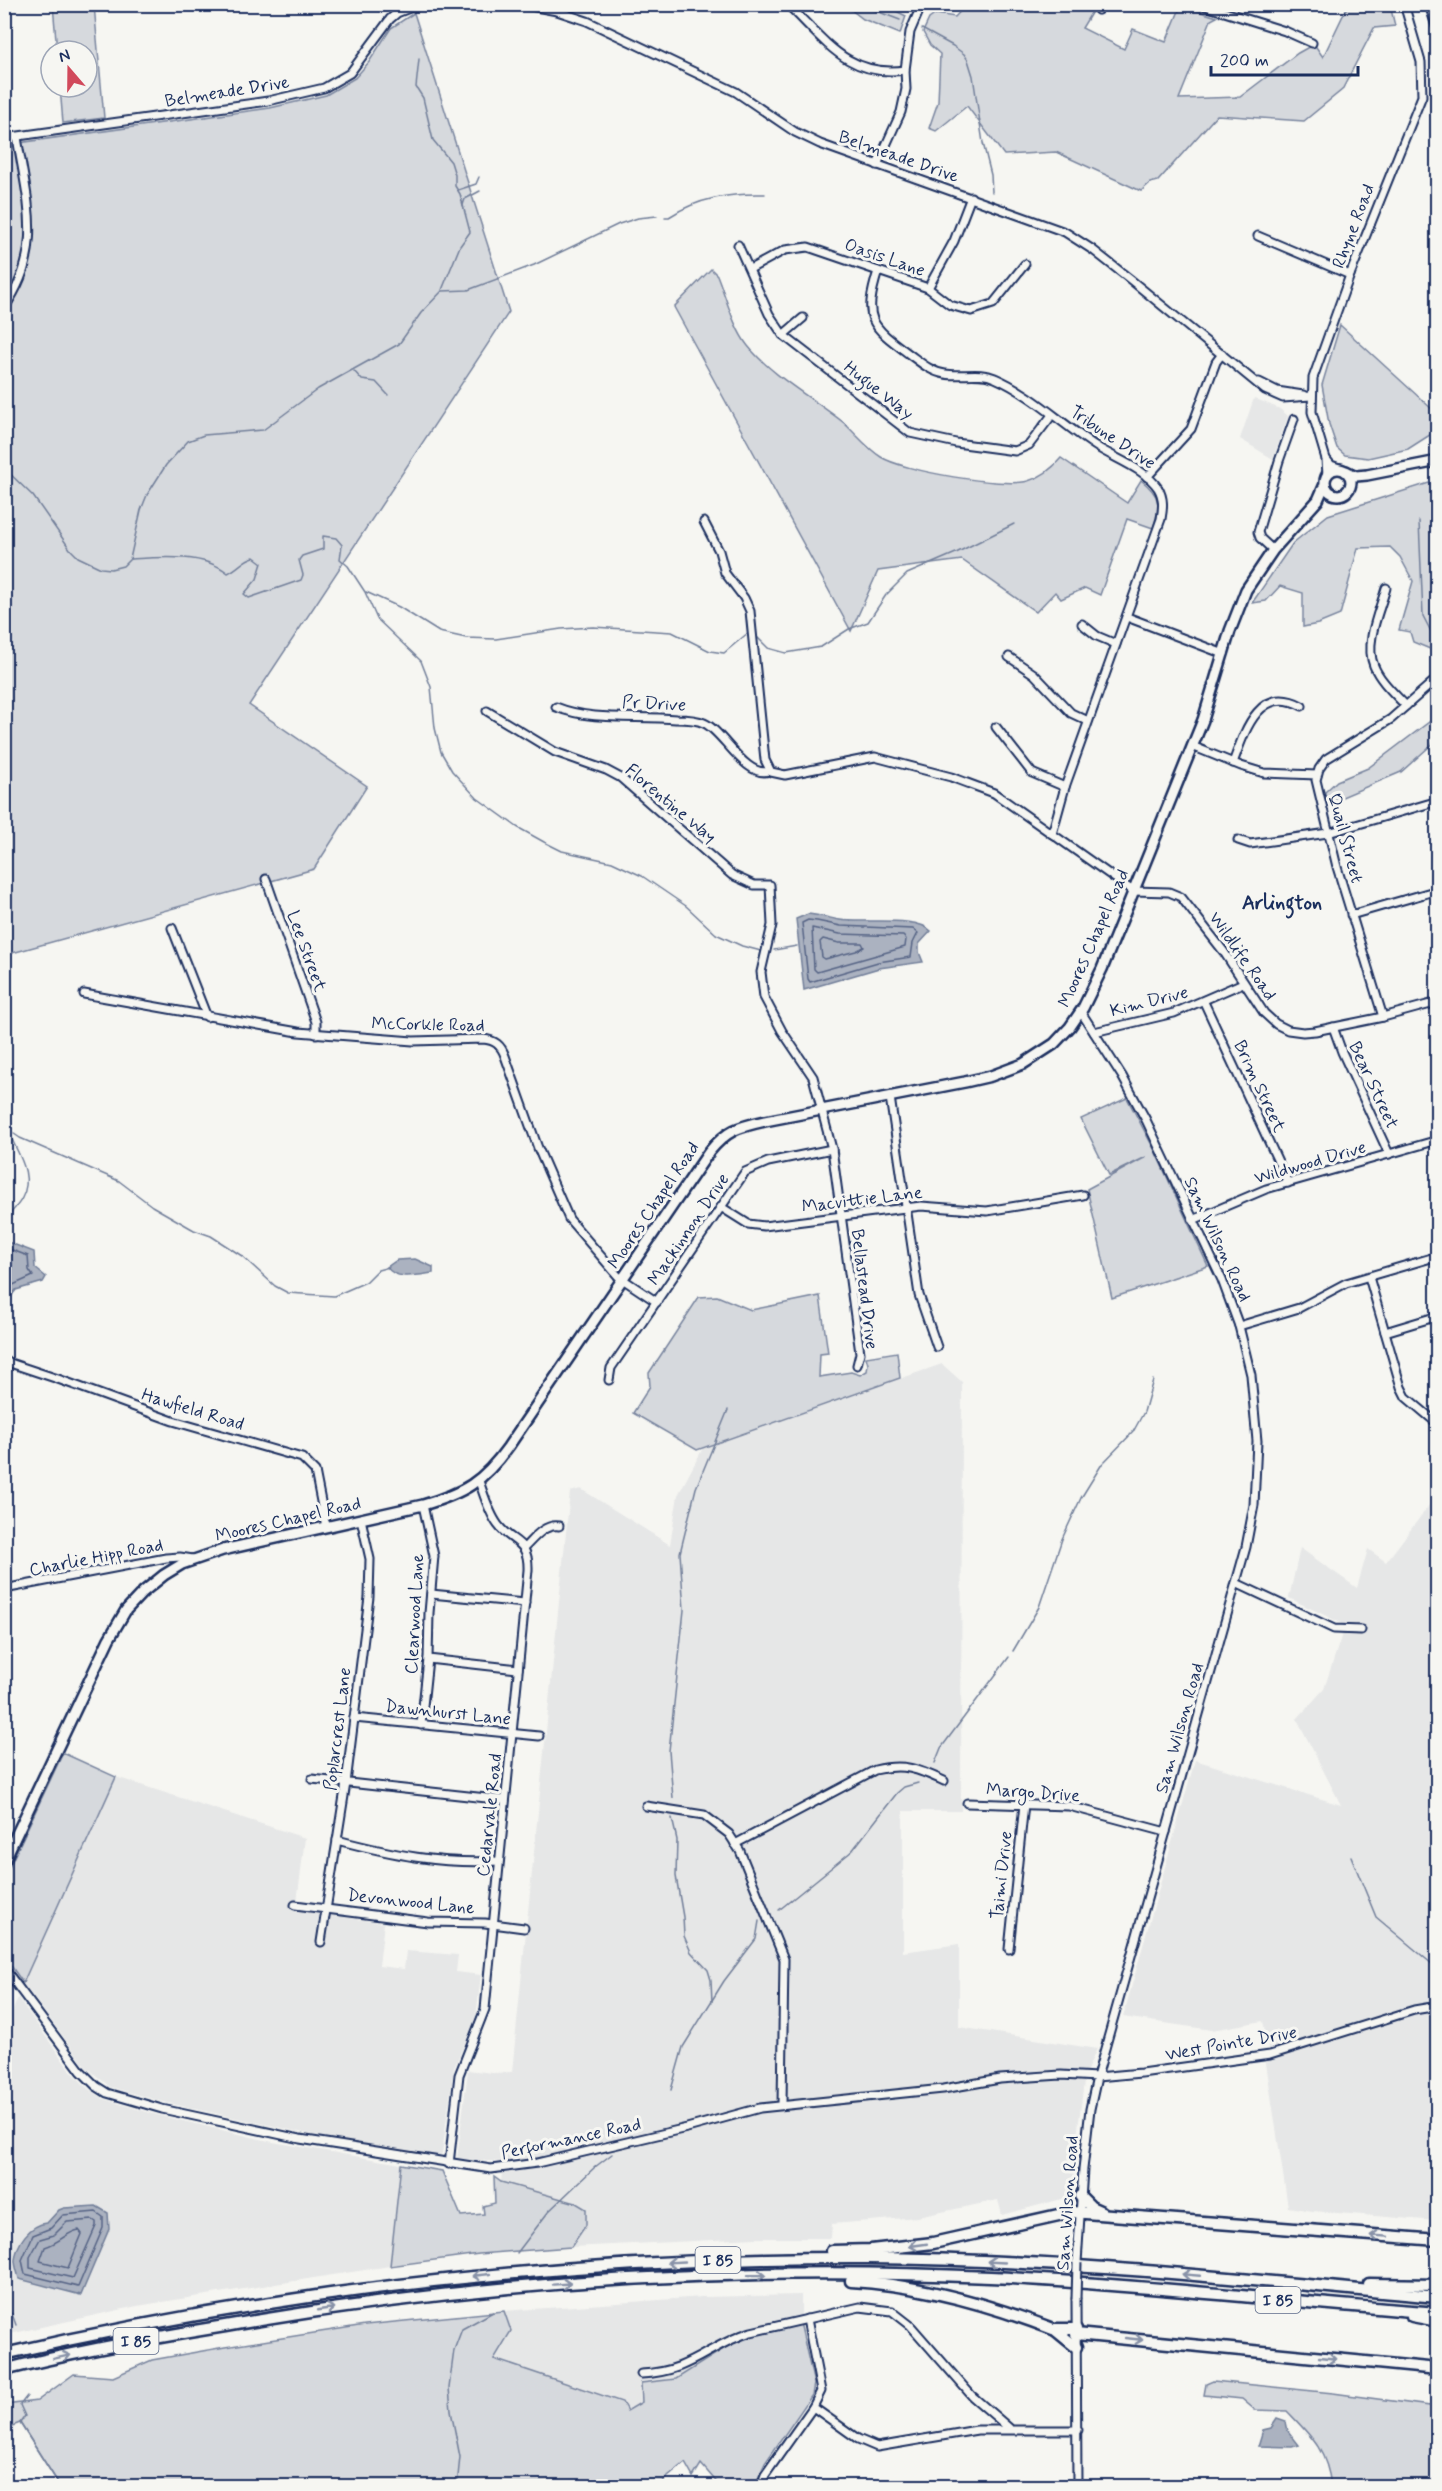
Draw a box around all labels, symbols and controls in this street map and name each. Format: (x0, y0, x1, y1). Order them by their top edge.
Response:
north arrow (39, 39, 99, 99)
scale bar (1211, 39, 1358, 77)
text: N (56, 45, 73, 68)
text: 200 m (1220, 49, 1269, 73)
street label: Belmeade Drive (163, 70, 291, 114)
street label: Belmeade Drive (835, 125, 962, 189)
street label: Rhyne Road (1327, 181, 1381, 272)
street label: Oasis Lane (841, 233, 928, 283)
street label: Hugue Way (837, 356, 918, 427)
street label: Tribune Drive (1065, 400, 1160, 475)
street label: Pr Drive (621, 690, 687, 718)
street label: Florentine Way (620, 758, 721, 849)
street label: Quail Street (1322, 791, 1369, 886)
street label: Moores Chapel Road (1053, 866, 1135, 1011)
district label: Arlington (1242, 890, 1322, 919)
street label: Wildlife Road (1203, 907, 1282, 1006)
street label: Lee Street (280, 908, 332, 996)
street label: Kim Drive (1108, 981, 1191, 1023)
street label: McCorkle Road (371, 1012, 485, 1038)
street label: Brim Street (1227, 1037, 1291, 1137)
street label: Bear Street (1342, 1038, 1404, 1133)
street label: Wildwood Drive (1251, 1136, 1369, 1190)
street label: Moores Chapel Road (602, 1137, 705, 1274)
street label: Mackinnon Drive (642, 1169, 735, 1290)
street label: Sam Wilson Road (1178, 1173, 1256, 1306)
street label: Macvittie Lane (800, 1181, 924, 1219)
street label: Bellastead Drive (845, 1228, 883, 1351)
street label: Hawfield Road (139, 1383, 247, 1437)
street label: Moores Chapel Road (213, 1492, 363, 1548)
street label: Charlie Hipp Road (27, 1533, 165, 1583)
street label: Clearwood Lane (400, 1553, 430, 1675)
street label: Sam Wilson Road (1150, 1660, 1210, 1796)
street label: Poplarcrest Lane (319, 1666, 357, 1792)
street label: Dawnhurst Lane (384, 1694, 512, 1732)
street label: Cedarvale Road (472, 1752, 508, 1878)
street label: Margo Drive (985, 1778, 1081, 1809)
street label: Taimi Drive (985, 1830, 1019, 1920)
street label: Devonwood Lane (346, 1883, 476, 1921)
street label: West Pointe Drive (1163, 2021, 1299, 2067)
street label: Performance Road (499, 2112, 644, 2167)
street label: Sam Wilson Road (1051, 2135, 1085, 2271)
one-way arrow (1370, 2230, 1390, 2241)
one-way arrow (909, 2239, 929, 2250)
road number: I 85 (696, 2247, 740, 2273)
one-way arrow (666, 2256, 686, 2267)
one-way arrow (987, 2256, 1007, 2267)
one-way arrow (746, 2269, 766, 2281)
one-way arrow (472, 2270, 492, 2281)
one-way arrow (1181, 2270, 1201, 2281)
one-way arrow (552, 2278, 571, 2289)
road number: I 85 (1256, 2287, 1300, 2313)
one-way arrow (316, 2304, 336, 2315)
road number: I 85 (114, 2328, 158, 2354)
one-way arrow (1124, 2334, 1144, 2345)
one-way arrow (52, 2350, 71, 2362)
one-way arrow (1318, 2353, 1338, 2364)

